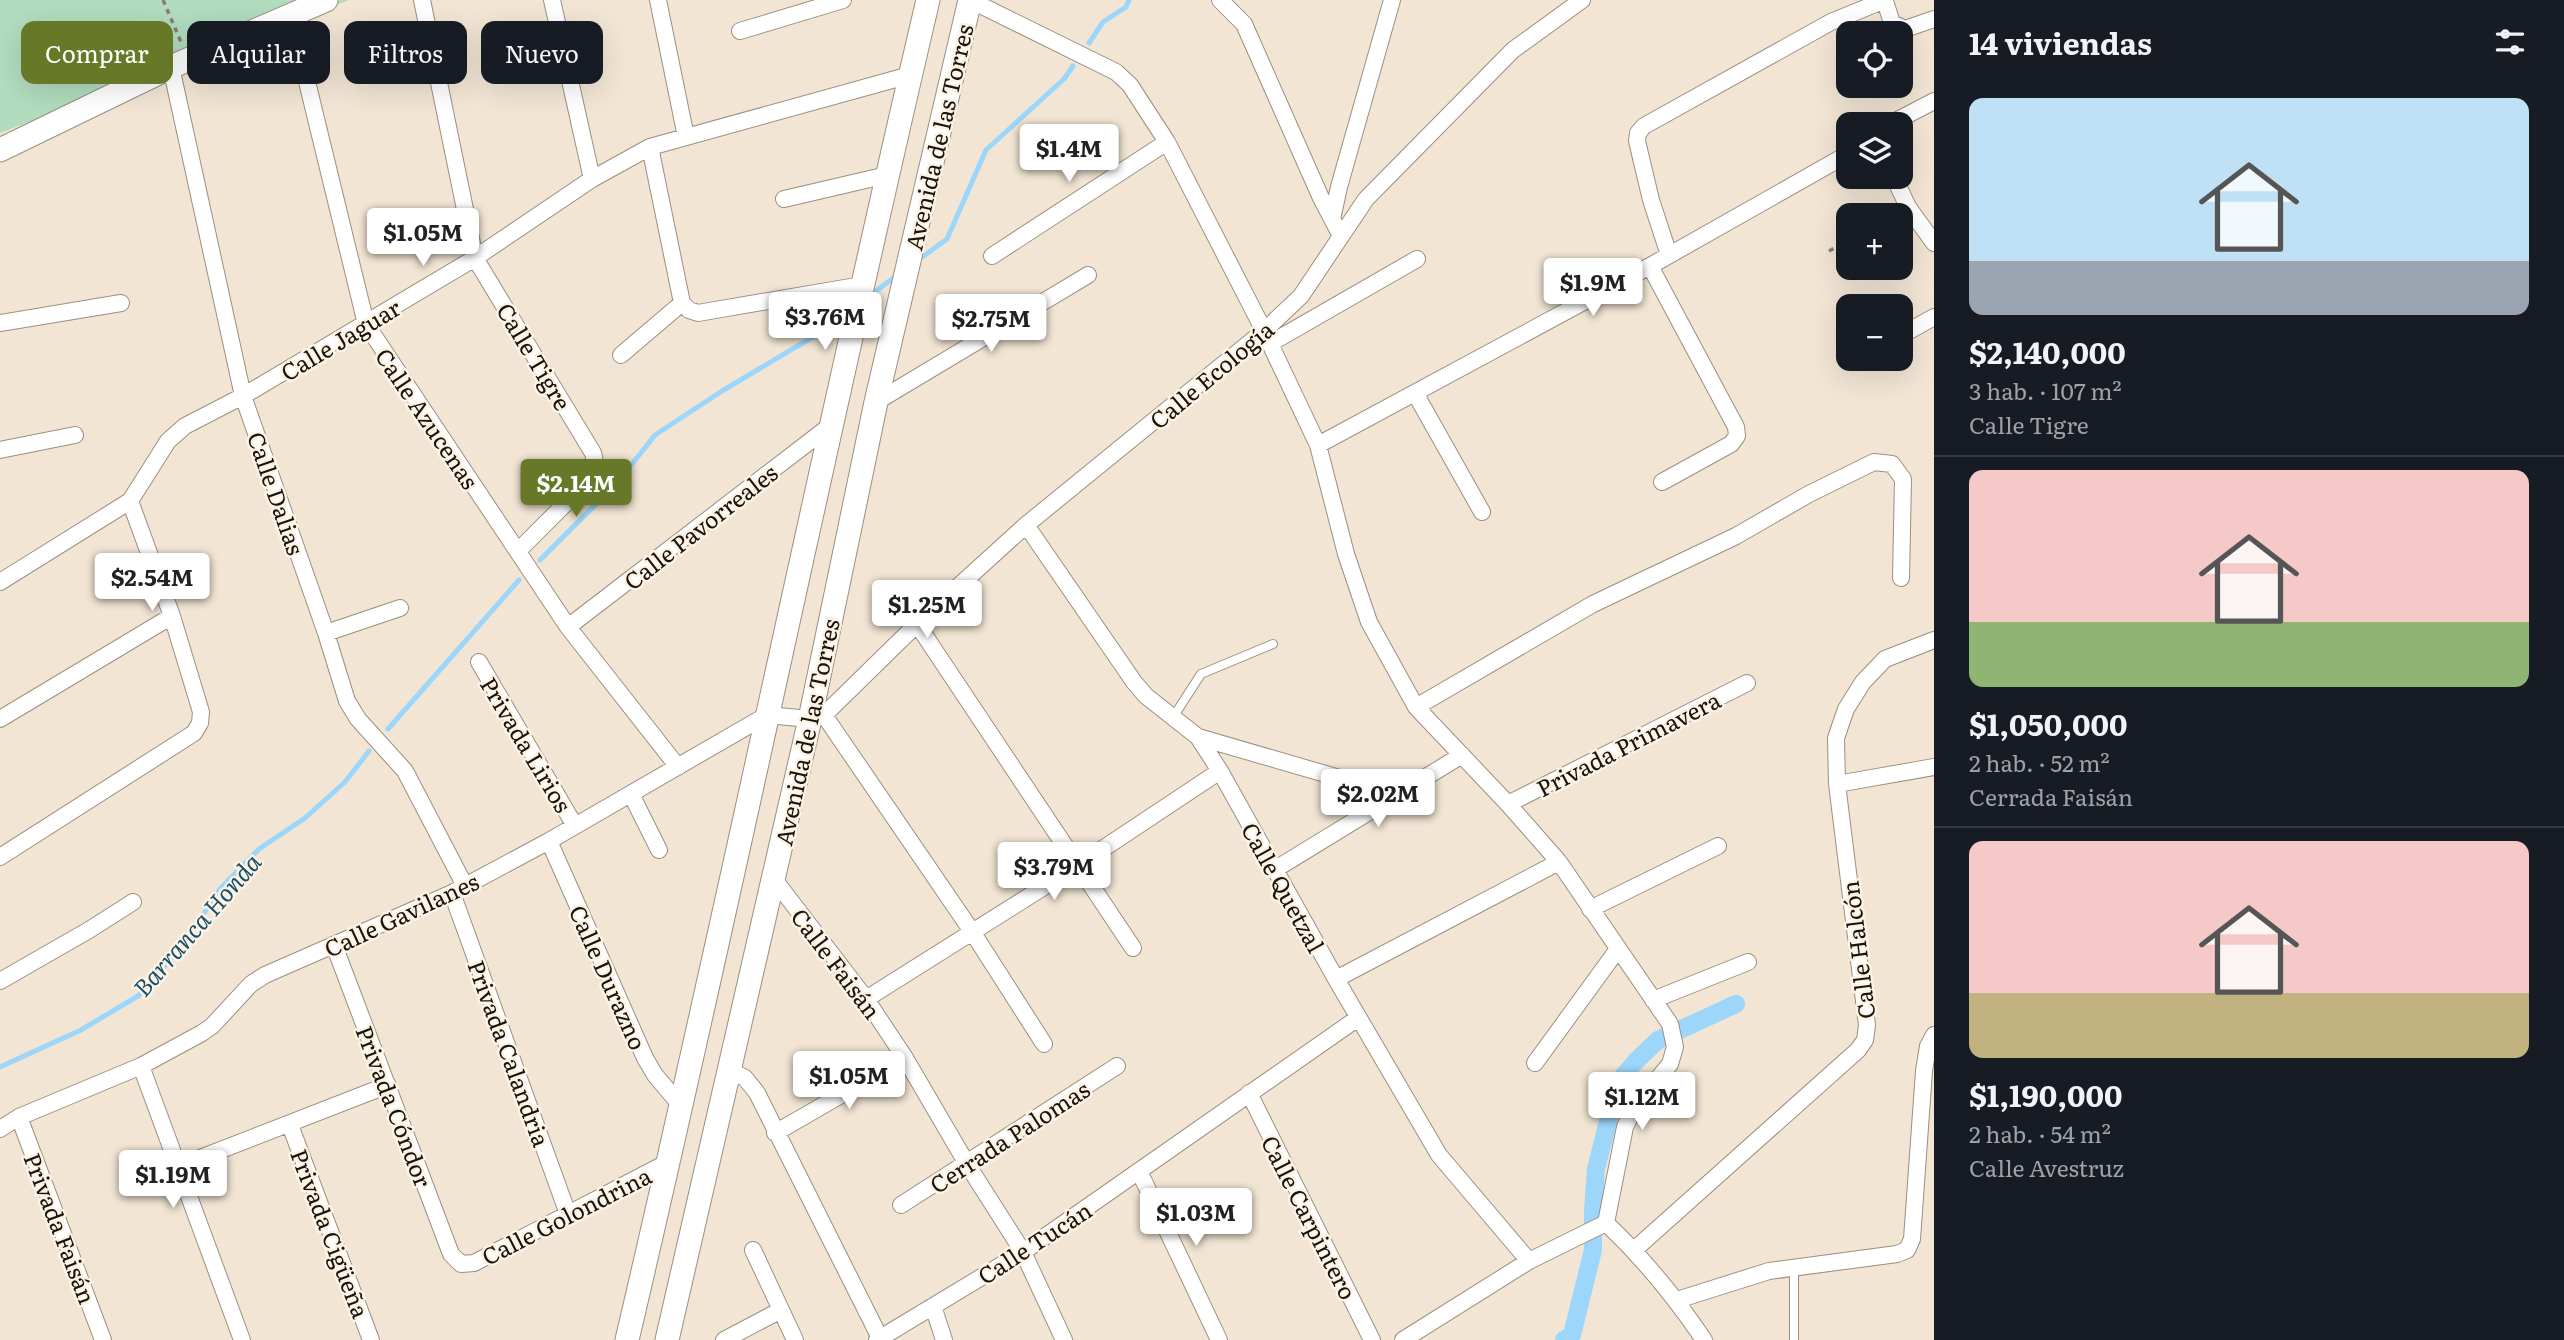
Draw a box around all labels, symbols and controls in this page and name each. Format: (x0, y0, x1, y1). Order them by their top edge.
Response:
text: 14 viviendas (1969, 20, 2152, 64)
chip: Comprar (21, 21, 173, 84)
chip: Alquilar (187, 21, 330, 84)
chip: Filtros (344, 21, 467, 84)
chip: Nuevo (481, 21, 603, 84)
street label: Avenida de las Torres (895, 21, 981, 253)
map controls (1836, 21, 1913, 371)
button: locate (1836, 21, 1913, 98)
icon: filters (2491, 23, 2529, 61)
button: layers (1836, 112, 1913, 189)
pin: $1.4M (1020, 124, 1118, 184)
text: $1.4M (1036, 130, 1102, 164)
icon: home (2186, 144, 2312, 270)
button: + (1836, 203, 1913, 280)
pin: $1.05M (366, 208, 480, 268)
text: $1.05M (383, 214, 463, 248)
pin: $1.9M (1544, 258, 1642, 318)
text: $1.9M (1560, 264, 1626, 298)
street label: Calle Jaguar (274, 290, 407, 388)
pin: $3.76M (768, 292, 882, 352)
pin: $2.75M (934, 294, 1048, 354)
button: − (1836, 294, 1913, 371)
street label: Calle Tigre (490, 296, 580, 416)
text: $3.76M (785, 298, 865, 332)
text: $2.75M (951, 300, 1031, 334)
street label: Calle Ecología (1141, 311, 1281, 436)
text: $2,140,000 (1969, 329, 2126, 373)
street label: Calle Azucenas (368, 341, 488, 495)
text: 3 hab. · 107 m² (1969, 373, 2122, 407)
text: Calle Tigre (1969, 407, 2089, 441)
street label: Calle Dalias (240, 427, 314, 559)
street label: Calle Pavorreales (616, 455, 784, 597)
pin: $2.14M (519, 460, 633, 519)
text: $2.14M (537, 465, 615, 499)
icon: home (2186, 516, 2312, 642)
pin: $2.54M (95, 554, 209, 613)
text: $2.54M (111, 559, 193, 593)
pin: $1.25M (870, 580, 984, 640)
text: $1.25M (888, 586, 966, 620)
street label: Avenida de las Torres (765, 616, 847, 848)
street label: Privada Lirios (473, 670, 581, 818)
street label: Privada Primavera (1530, 682, 1726, 804)
text: $1,050,000 (1969, 701, 2127, 745)
text: 2 hab. · 52 m² (1969, 745, 2110, 779)
pin: $2.02M (1321, 770, 1435, 829)
text: $2.02M (1337, 775, 1419, 809)
text: Cerrada Faisán (1969, 779, 2133, 813)
street label: Calle Quetzal (1234, 816, 1334, 959)
pin: $3.79M (997, 842, 1111, 902)
water label: Barranca Honda (124, 845, 268, 1003)
text: $3.79M (1014, 848, 1094, 882)
street label: Calle Gavilanes (318, 863, 484, 965)
street label: Calle Halcón (1832, 879, 1882, 1021)
icon: home (2186, 887, 2312, 1013)
street label: Calle Durazno (562, 899, 656, 1055)
street label: Calle Faisán (784, 900, 890, 1026)
street label: Privada Calandria (460, 955, 560, 1152)
street label: Privada Cóndor (349, 1020, 441, 1192)
pin: $1.05M (792, 1052, 906, 1111)
text: $1.05M (809, 1057, 889, 1091)
street label: Cerrada Palomas (922, 1071, 1096, 1201)
pin: $1.12M (1585, 1072, 1699, 1132)
text: $1,190,000 (1969, 1072, 2122, 1116)
text: $1.12M (1604, 1078, 1680, 1112)
text: 2 hab. · 54 m² (1969, 1116, 2111, 1150)
street label: Calle Carpintero (1254, 1129, 1366, 1305)
street label: Privada Cigüeña (283, 1143, 379, 1323)
street label: Privada Faisán (17, 1148, 105, 1308)
pin: $1.19M (116, 1150, 230, 1210)
text: Calle Avestruz (1969, 1150, 2124, 1184)
text: $1.19M (135, 1156, 211, 1190)
street label: Calle Golondrina (475, 1157, 657, 1272)
pin: $1.03M (1139, 1188, 1253, 1248)
street label: Calle Tucán (970, 1192, 1098, 1292)
text: $1.03M (1156, 1194, 1236, 1228)

